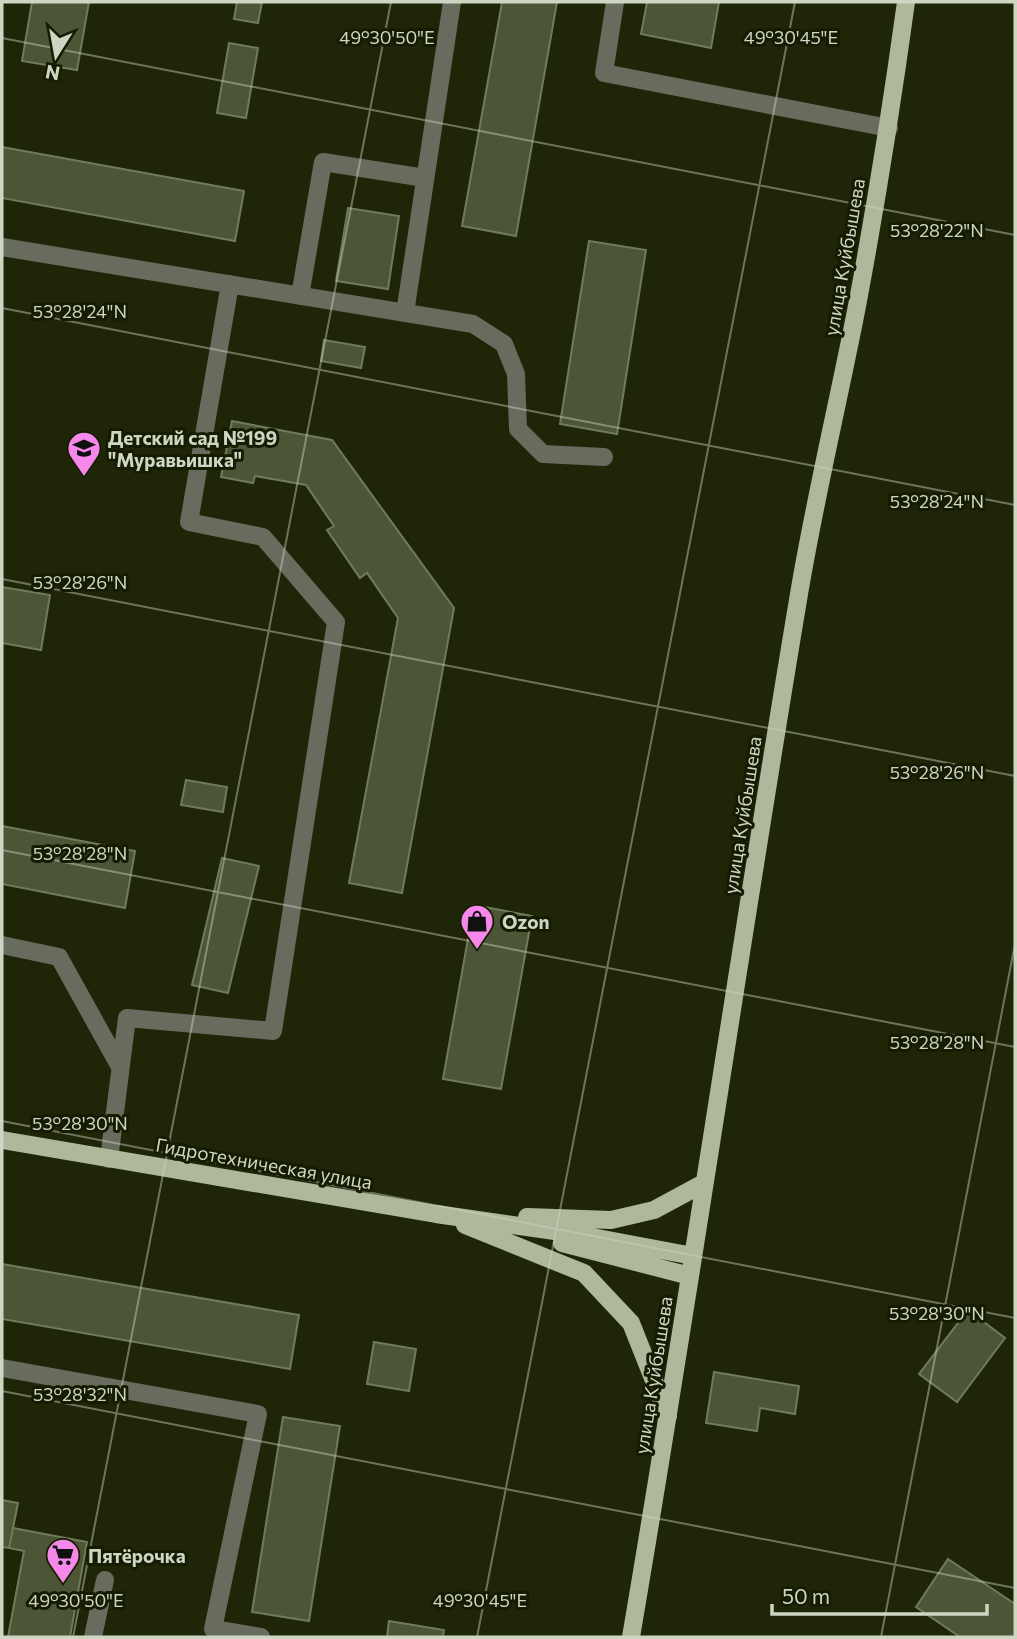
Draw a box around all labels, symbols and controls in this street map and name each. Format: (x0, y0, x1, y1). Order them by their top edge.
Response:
north arrow (21, 21, 91, 91)
text: 49°30'50"E (339, 26, 435, 48)
text: 49°30'45"E (744, 26, 838, 48)
text: N (43, 61, 62, 86)
street label: улица Куйбышева (819, 176, 869, 338)
text: 53°28'22"N (890, 219, 984, 241)
text: 53°28'24"N (33, 300, 127, 322)
place label: Детский сад №199 "Муравьишка" (108, 426, 277, 471)
school or university icon: Детский сад №199 "Муравьишка" (65, 429, 103, 478)
text: 53°28'24"N (890, 490, 984, 512)
text: 53°28'26"N (33, 571, 127, 593)
street label: улица Куйбышева (718, 734, 766, 896)
text: 53°28'26"N (890, 761, 984, 783)
text: 53°28'28"N (33, 842, 127, 864)
shop icon: Ozon (458, 902, 496, 951)
place label: Ozon (502, 910, 550, 933)
text: 53°28'28"N (890, 1031, 984, 1053)
text: 53°28'30"N (32, 1112, 128, 1134)
street label: Гидротехническая улица (154, 1133, 374, 1193)
street label: улица Куйбышева (629, 1294, 677, 1456)
text: 53°28'30"N (889, 1302, 985, 1324)
text: 53°28'32"N (33, 1383, 127, 1405)
supermarket icon: Пятёрочка (44, 1536, 82, 1585)
place label: Пятёрочка (88, 1544, 186, 1567)
scale bar (772, 1572, 987, 1616)
text: 50 m (782, 1583, 830, 1608)
text: 49°30'50"E (28, 1589, 124, 1611)
text: 49°30'45"E (433, 1589, 527, 1611)

